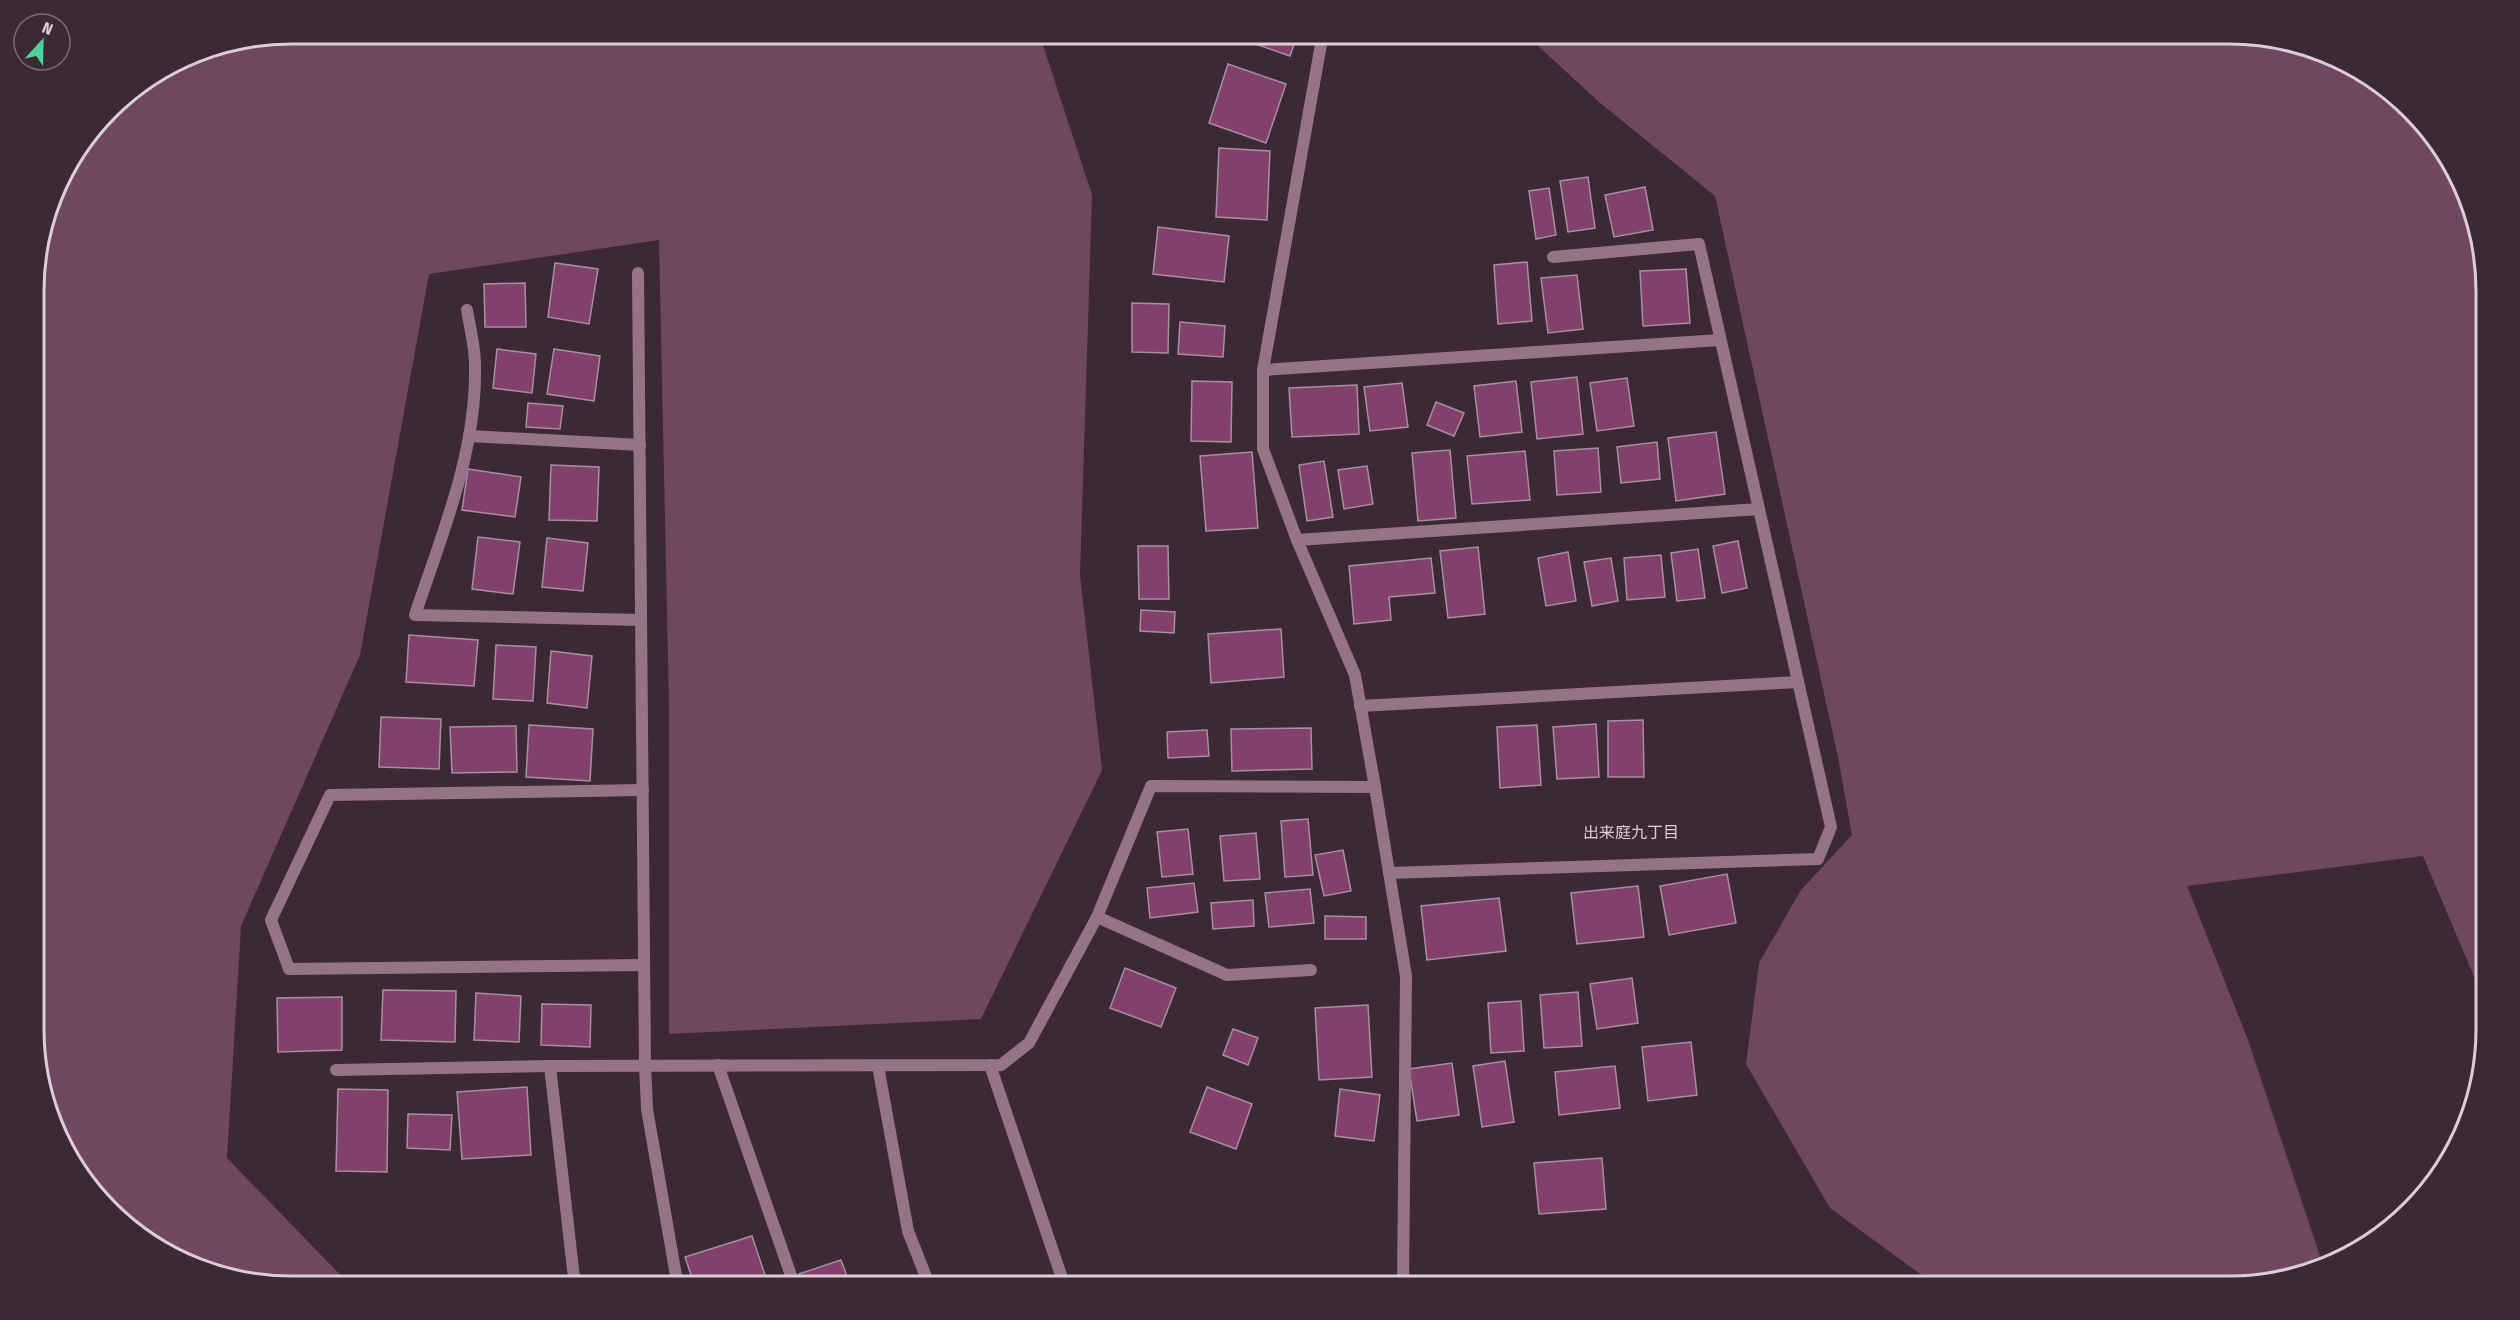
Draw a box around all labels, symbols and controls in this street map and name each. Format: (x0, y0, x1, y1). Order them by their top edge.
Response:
north arrow (12, 12, 72, 72)
text: N (39, 18, 55, 39)
district label: 出来庭九丁目 (1583, 823, 1679, 842)

